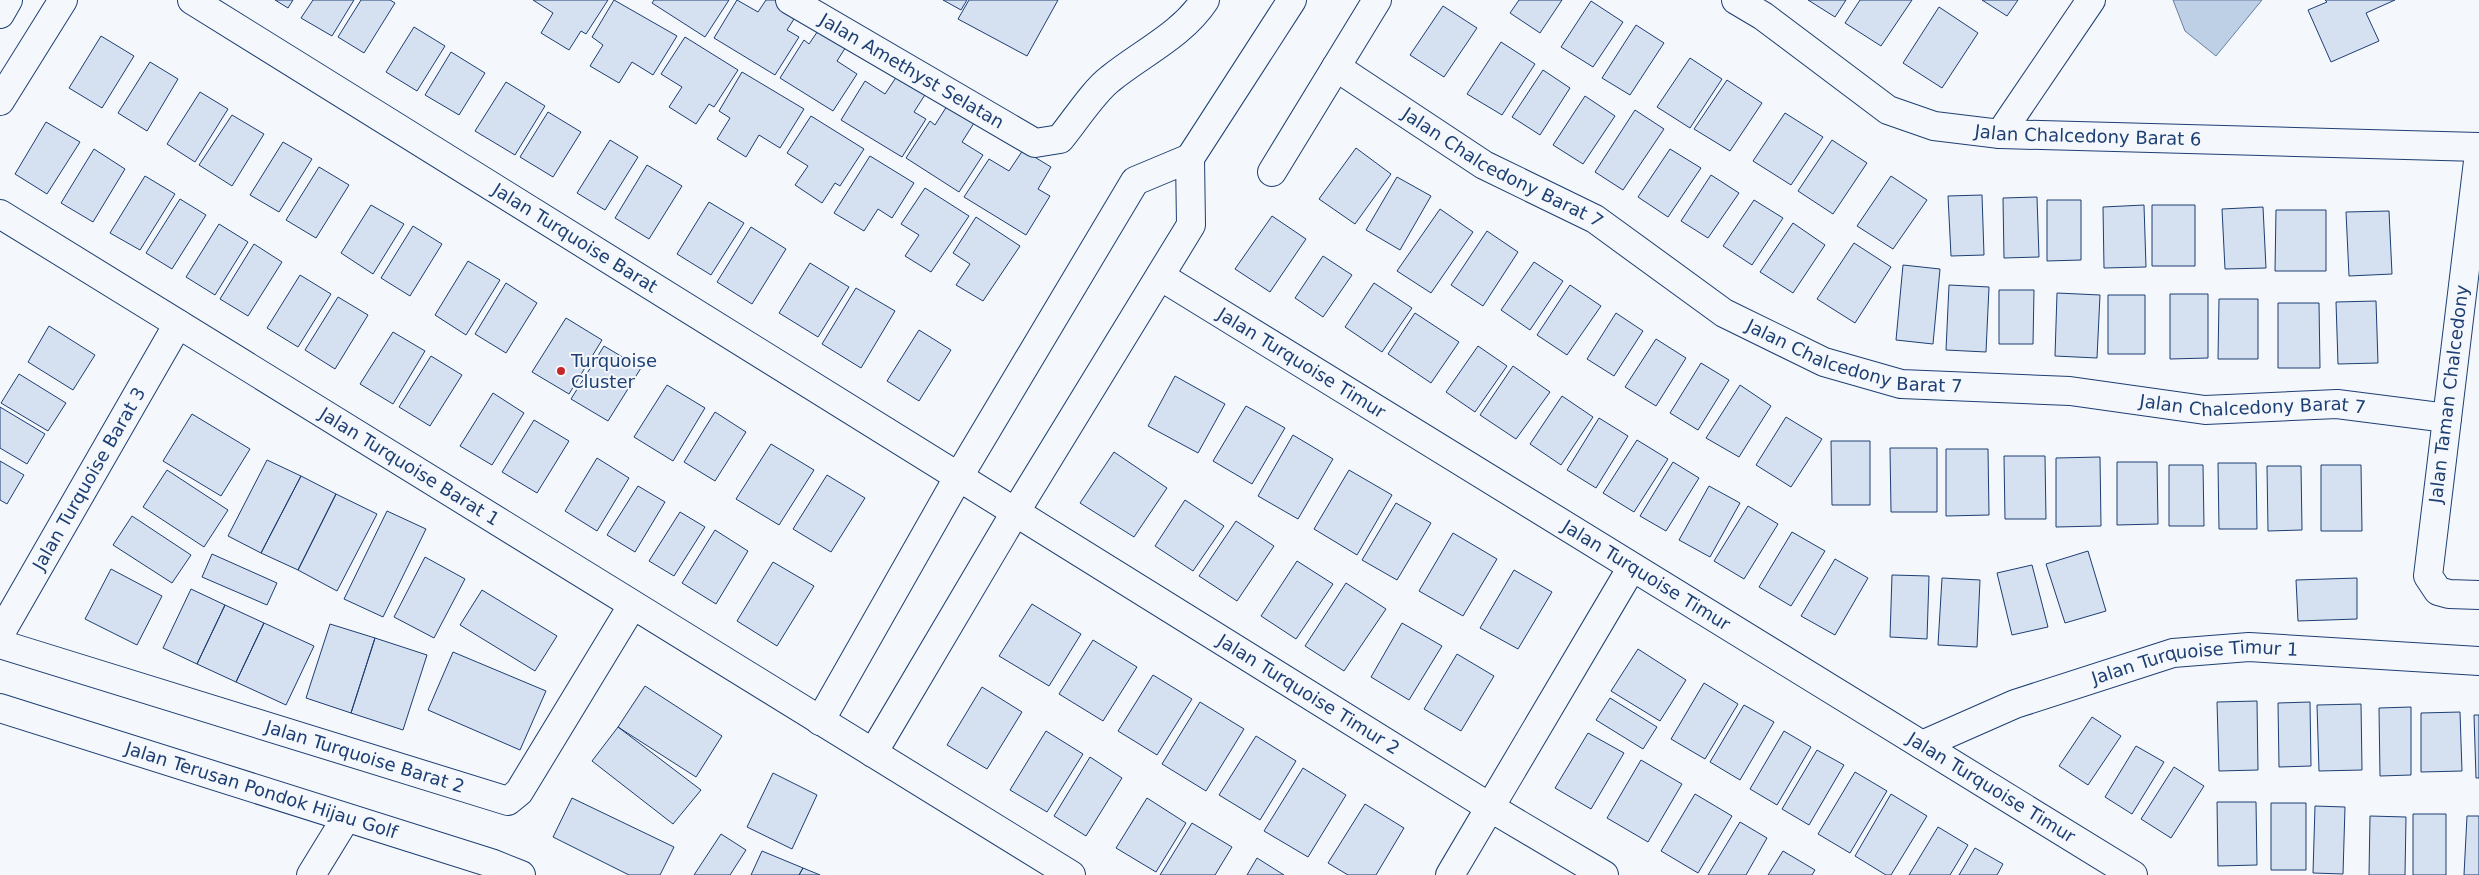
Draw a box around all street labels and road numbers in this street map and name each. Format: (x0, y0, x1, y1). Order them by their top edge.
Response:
street label: Jalan Amethyst Selatan (815, 8, 1008, 133)
street label: Jalan Chalcedony Barat 7 (1398, 102, 1608, 232)
street label: Jalan Chalcedony Barat 6 (1973, 120, 2202, 149)
street label: Jalan Turquoise Barat (488, 178, 662, 297)
street label: Jalan Taman Chalcedony (2425, 283, 2472, 505)
street label: Jalan Turquoise Timur (1213, 302, 1390, 423)
street label: Jalan Chalcedony Barat 7 (1742, 314, 1963, 397)
street label: Jalan Turquoise Barat 3 (27, 383, 149, 575)
street label: Jalan Chalcedony Barat 7 (2137, 390, 2367, 420)
street label: Jalan Turquoise Barat 1 (315, 402, 503, 530)
street label: Jalan Turquoise Timur (1558, 515, 1735, 635)
street label: Jalan Turquoise Timur 2 (1213, 629, 1404, 759)
street label: Jalan Turquoise Timur 1 (2088, 636, 2299, 689)
street label: Jalan Turquoise Barat 2 (262, 715, 467, 797)
street label: Jalan Turquoise Timur (1903, 727, 2080, 847)
street label: Jalan Terusan Pondok Hijau Golf (122, 737, 401, 843)

